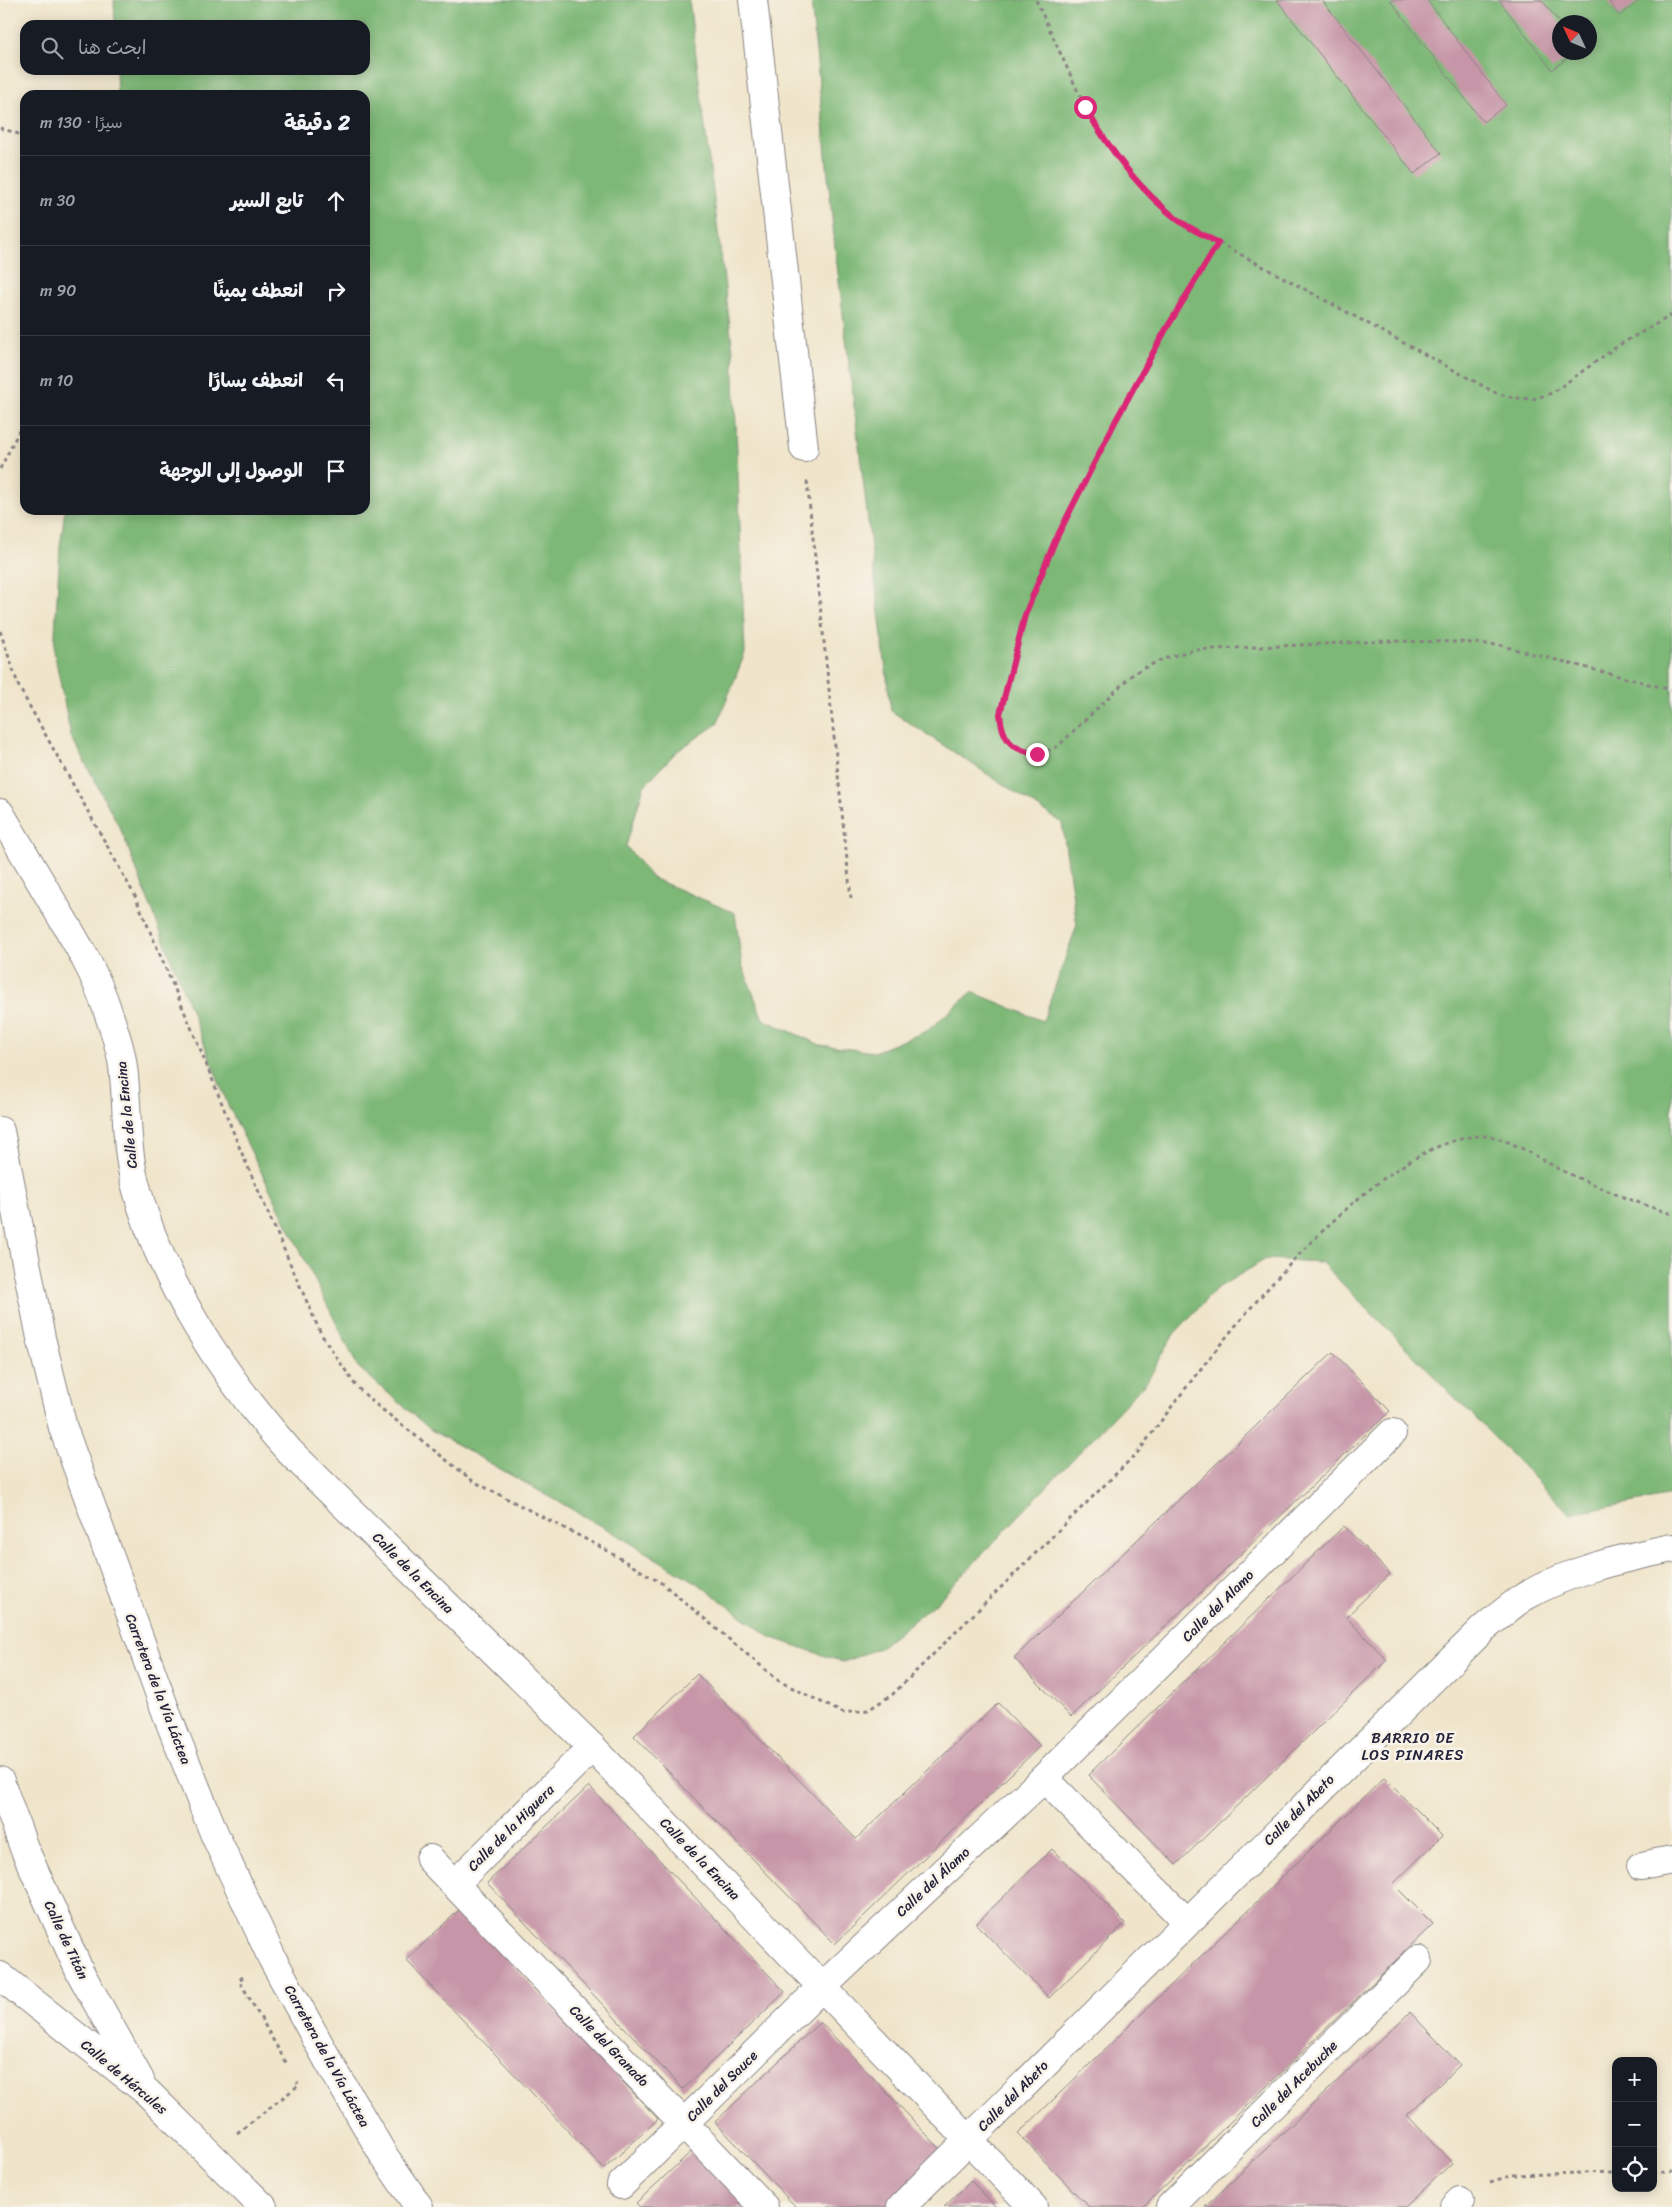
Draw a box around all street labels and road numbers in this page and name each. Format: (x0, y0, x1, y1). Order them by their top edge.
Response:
street label: Calle de la Encina (109, 1060, 145, 1170)
street label: Calle de la Encina (366, 1526, 460, 1620)
street label: Calle del Alamo (1176, 1564, 1260, 1648)
street label: Carretera de la Vía Láctea (118, 1610, 198, 1768)
street label: Calle del Abeto (1257, 1768, 1341, 1852)
street label: Calle de la Higuera (461, 1778, 561, 1878)
street label: Calle de la Encina (654, 1812, 746, 1906)
street label: Calle del Álamo (890, 1841, 976, 1923)
street label: Calle de Titán (37, 1896, 95, 1984)
street label: Carretera de la Vía Láctea (277, 1980, 377, 2132)
street label: Calle del Granado (563, 1999, 655, 2093)
street label: Calle de Hércules (75, 2033, 174, 2121)
street label: Calle del Acebuche (1244, 2034, 1344, 2134)
street label: Calle del Sauce (680, 2044, 764, 2128)
street label: Calle del Abeto (971, 2054, 1055, 2138)

